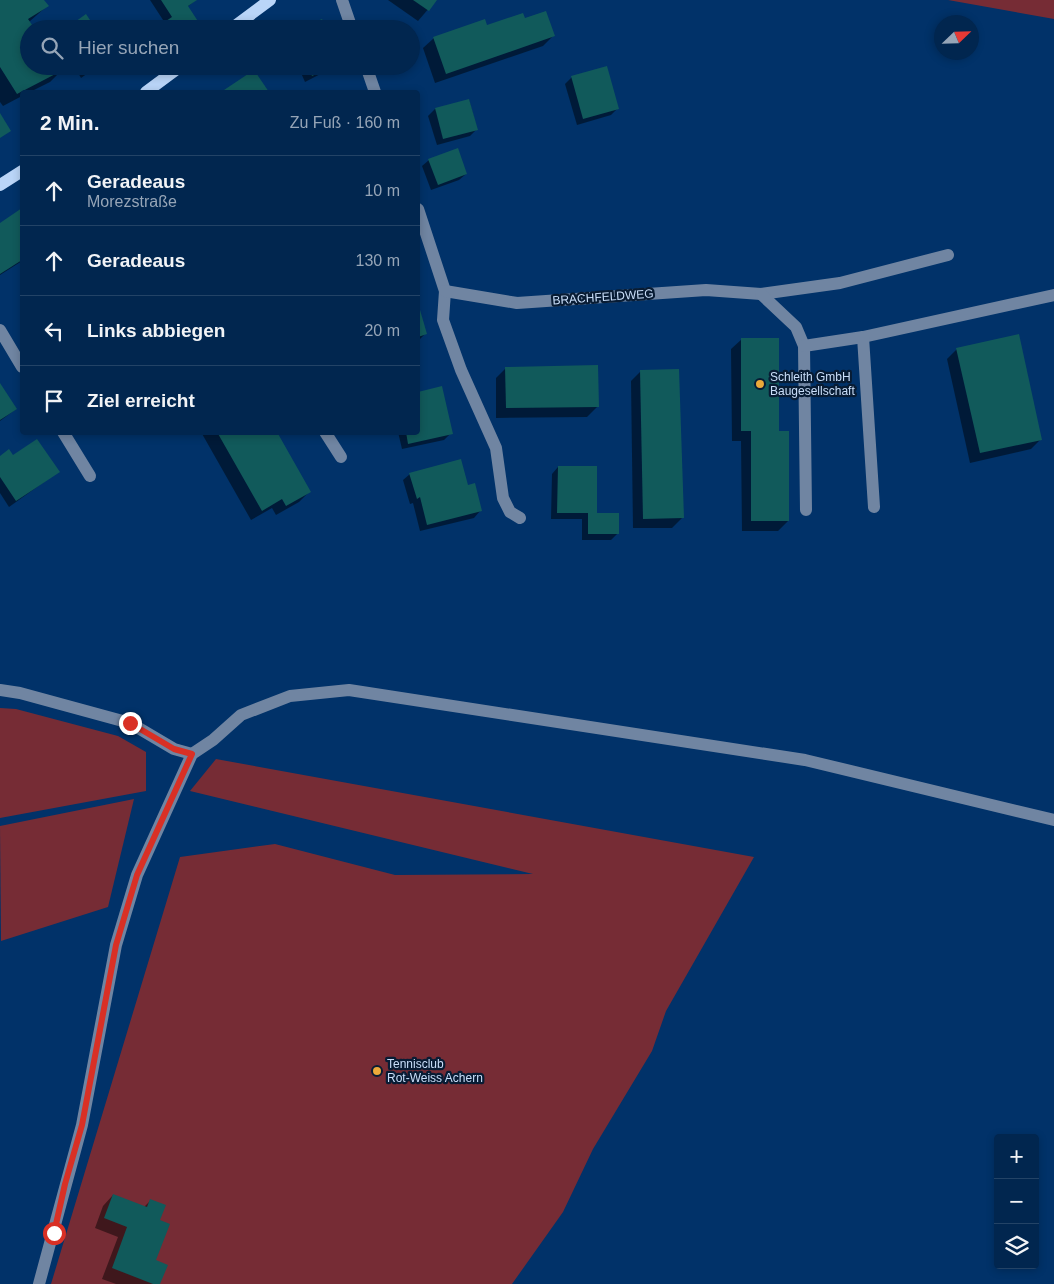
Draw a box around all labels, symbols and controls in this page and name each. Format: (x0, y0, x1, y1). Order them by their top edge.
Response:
north arrow (934, 15, 979, 60)
search box (20, 20, 420, 75)
icon: search (38, 34, 66, 62)
text: Hier suchen (78, 37, 179, 58)
text: 2 Min. (40, 111, 100, 134)
text: Zu Fuß · 160 m (290, 114, 400, 131)
text: Geradeaus (87, 171, 185, 192)
icon: ahead (40, 177, 68, 205)
text: 10 m (364, 182, 400, 199)
text: Morezstraße (87, 193, 177, 210)
icon: ahead (40, 247, 68, 275)
text: Geradeaus (87, 250, 185, 271)
text: 130 m (356, 252, 400, 269)
street label: BRACHFELDWEG (552, 286, 654, 308)
icon: left (40, 317, 68, 345)
text: Links abbiegen (87, 320, 225, 341)
text: 20 m (364, 322, 400, 339)
place label: Schleith GmbH Baugesellschaft (770, 370, 855, 398)
marker: Schleith GmbH Baugesellschaft (754, 378, 766, 390)
icon: arrive (40, 387, 68, 415)
text: Ziel erreicht (87, 390, 195, 411)
route end (119, 712, 142, 735)
place label: Tennisclub Rot-Weiss Achern (387, 1057, 483, 1085)
marker: Tennisclub Rot-Weiss Achern (371, 1065, 383, 1077)
map controls (994, 1134, 1039, 1269)
button: + (994, 1134, 1039, 1179)
button: − (994, 1179, 1039, 1224)
route start (43, 1222, 66, 1245)
button: layers (994, 1224, 1039, 1269)

